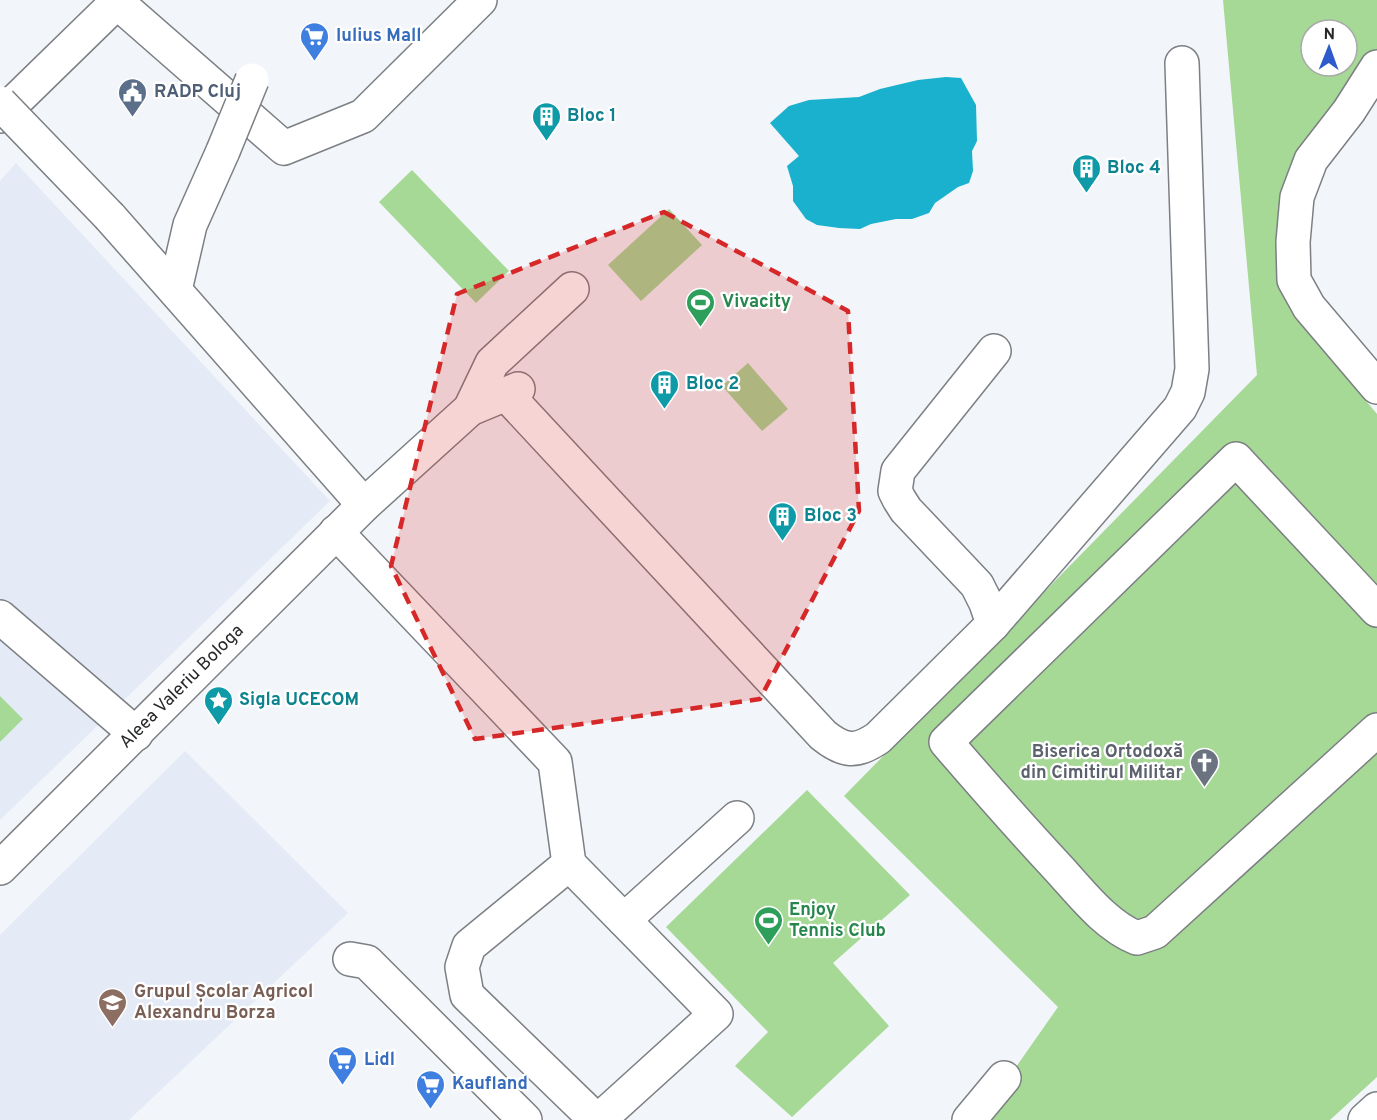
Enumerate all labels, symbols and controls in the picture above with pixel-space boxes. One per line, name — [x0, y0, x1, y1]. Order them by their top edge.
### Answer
north arrow — [1299, 18, 1359, 78]
supermarket icon: Iulius Mall — [299, 20, 331, 62]
place label: Iulius Mall — [336, 25, 421, 48]
text: N — [1323, 25, 1335, 45]
public building icon: RADP Cluj — [117, 76, 149, 118]
place label: RADP Cluj — [154, 81, 241, 104]
building icon: Bloc 1 — [530, 100, 562, 142]
place label: Bloc 1 — [567, 105, 616, 128]
building icon: Bloc 4 — [1070, 152, 1102, 194]
place label: Bloc 4 — [1107, 157, 1161, 180]
sports icon: Vivacity — [685, 286, 717, 328]
place label: Vivacity — [722, 291, 791, 314]
building icon: Bloc 2 — [649, 368, 681, 410]
place label: Bloc 2 — [686, 373, 739, 396]
building icon: Bloc 3 — [767, 500, 799, 542]
place label: Bloc 3 — [804, 505, 857, 528]
street label: Aleea Valeriu Bologa — [115, 620, 249, 754]
place icon: Sigla UCECOM — [202, 684, 234, 726]
place label: Sigla UCECOM — [239, 689, 359, 712]
place label: Biserica Ortodoxă din Cimitirul Militar — [1021, 741, 1183, 785]
church icon: Biserica Ortodoxă din Cimitirul Militar — [1188, 746, 1220, 788]
place label: Enjoy Tennis Club — [789, 899, 886, 943]
sports icon: Enjoy Tennis Club — [752, 904, 784, 946]
place label: Grupul Școlar Agricol Alexandru Borza — [134, 981, 313, 1025]
school or university icon: Grupul Școlar Agricol Alexandru Borza — [97, 986, 129, 1028]
supermarket icon: Lidl — [327, 1044, 359, 1086]
place label: Lidl — [364, 1049, 395, 1072]
supermarket icon: Kaufland — [415, 1068, 447, 1110]
place label: Kaufland — [452, 1073, 528, 1096]

